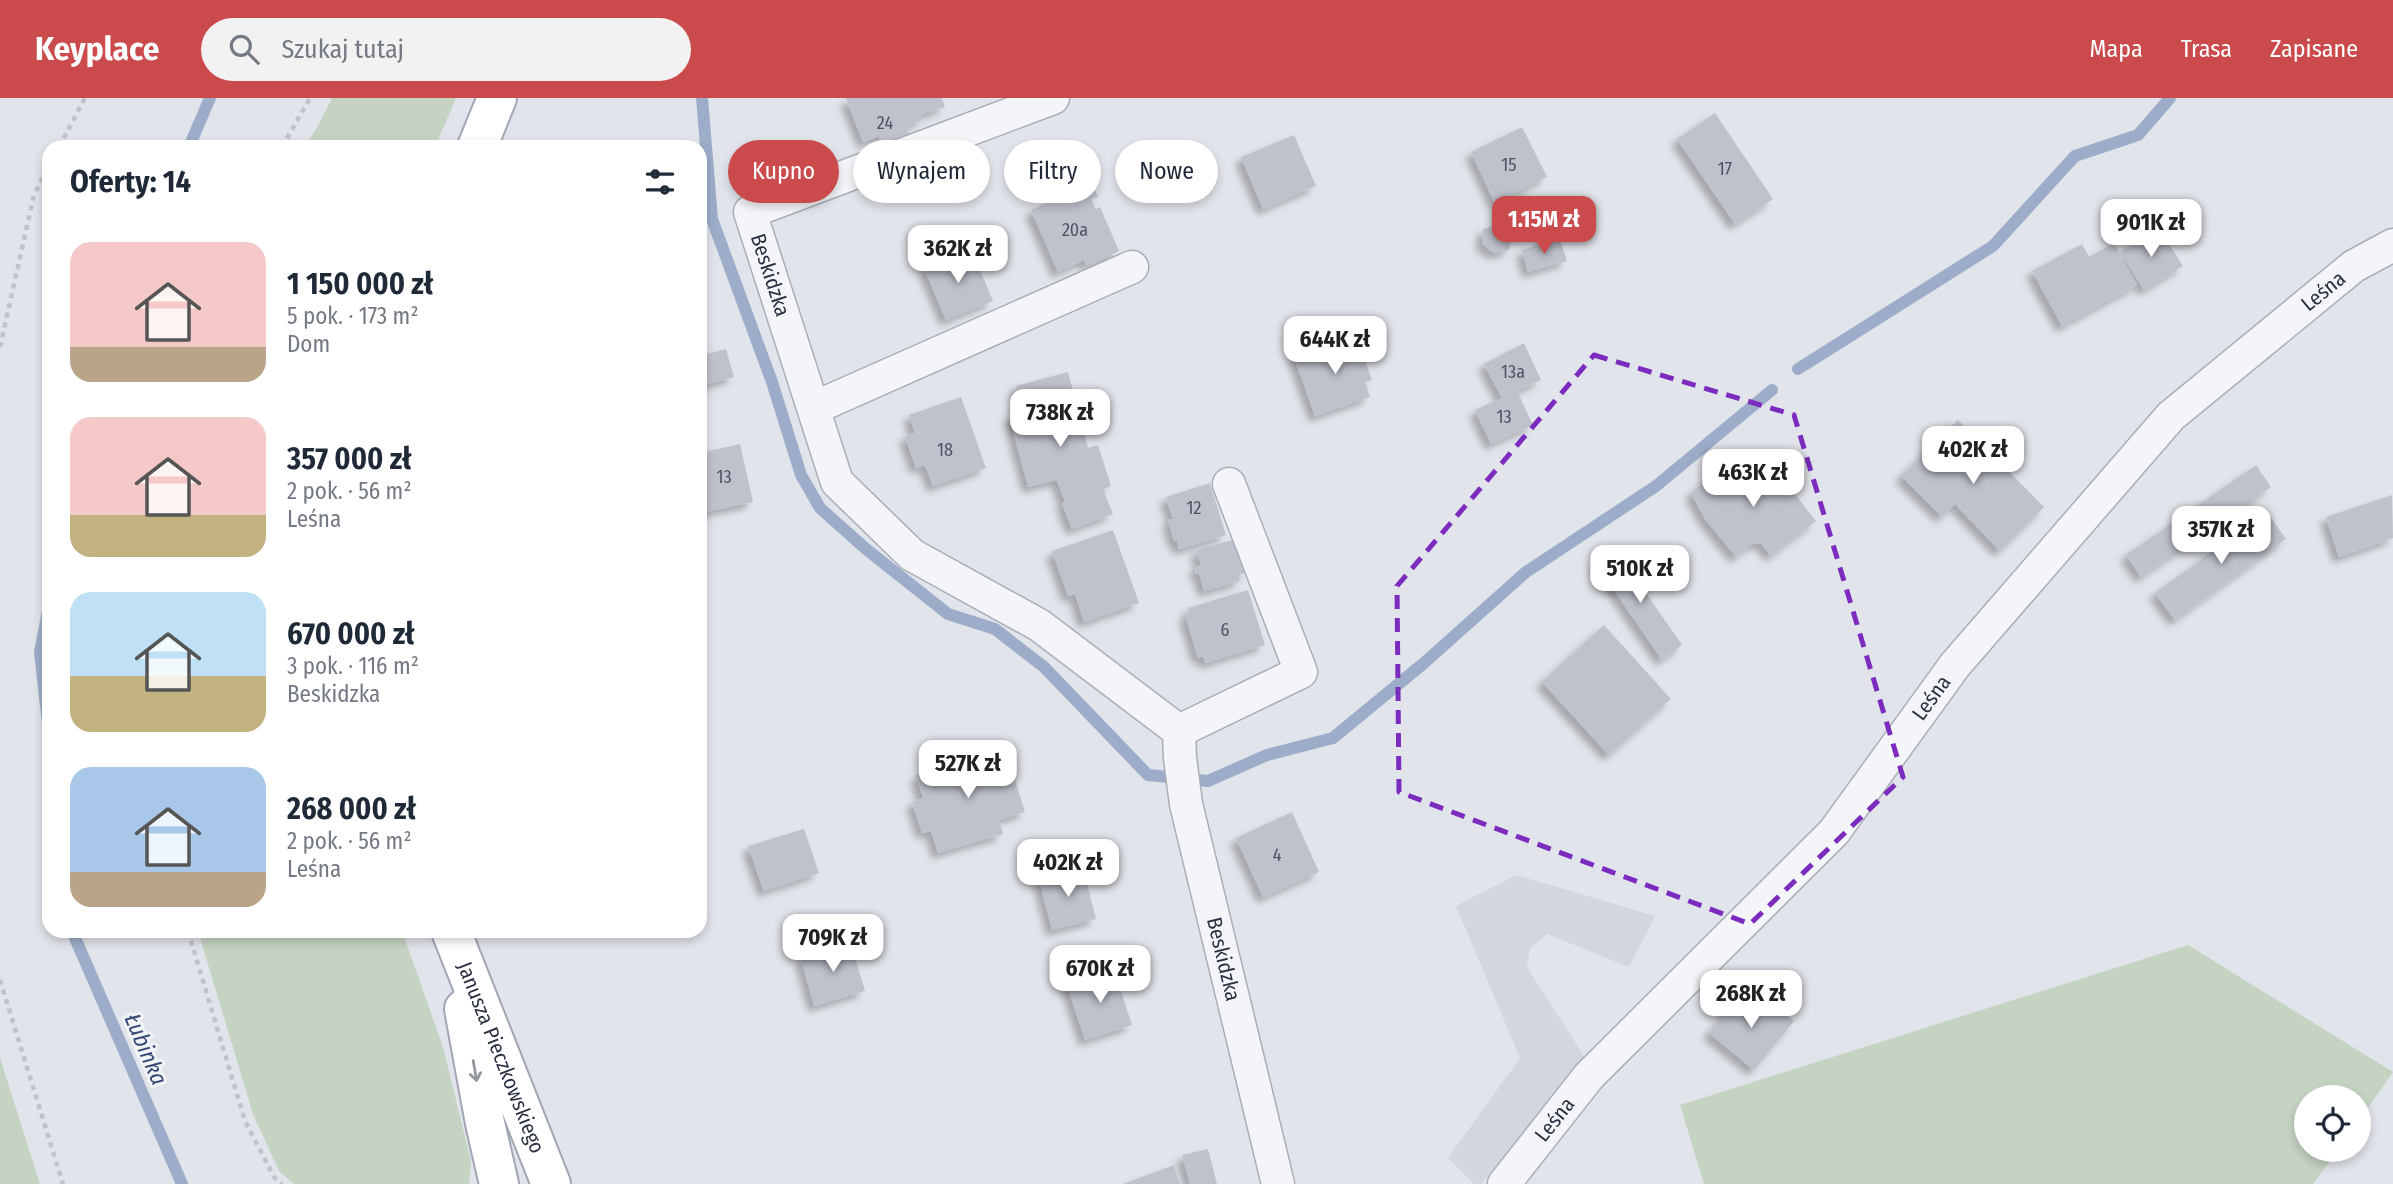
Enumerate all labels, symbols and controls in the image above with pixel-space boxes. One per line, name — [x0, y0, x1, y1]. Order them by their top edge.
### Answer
search box — [201, 18, 691, 81]
text: Keyplace — [35, 29, 159, 69]
icon: search — [225, 30, 263, 68]
text: Szukaj tutaj — [281, 34, 404, 65]
text: Mapa — [2090, 35, 2143, 63]
text: Trasa — [2181, 35, 2232, 63]
text: Zapisane — [2270, 35, 2358, 63]
house number: 24 — [877, 112, 893, 134]
chip: Kupno — [728, 140, 839, 203]
chip: Wynajem — [853, 140, 990, 203]
chip: Filtry — [1004, 140, 1101, 203]
chip: Nowe — [1115, 140, 1218, 203]
house number: 15 — [1501, 154, 1517, 176]
house number: 17 — [1718, 158, 1732, 180]
icon: filters — [641, 163, 679, 201]
text: Oferty: 14 — [70, 164, 191, 200]
pin: 1.15M zł — [1472, 197, 1616, 256]
pin: 901K zł — [2086, 200, 2216, 259]
text: 1.15M zł — [1508, 205, 1580, 233]
text: 901K zł — [2117, 208, 2185, 236]
house number: 20a — [1062, 219, 1088, 241]
pin: 362K zł — [893, 226, 1023, 285]
street label: Beskidzka — [745, 230, 796, 320]
text: 362K zł — [924, 234, 992, 262]
street label: Leśna — [2296, 265, 2351, 317]
text: 1 150 000 zł — [287, 266, 433, 302]
icon: home — [126, 270, 210, 354]
text: 5 pok. · 173 m² — [287, 302, 418, 330]
pin: 644K zł — [1270, 316, 1400, 376]
text: 644K zł — [1300, 325, 1370, 353]
text: Dom — [287, 330, 330, 358]
house number: 13a — [1501, 361, 1525, 383]
pin: 738K zł — [995, 390, 1125, 449]
text: 738K zł — [1026, 398, 1094, 426]
house number: 13 — [1496, 406, 1512, 428]
pin: 402K zł — [1908, 426, 2038, 486]
text: 402K zł — [1938, 435, 2008, 463]
house number: 18 — [937, 439, 953, 461]
text: 357 000 zł — [287, 441, 412, 477]
icon: home — [126, 445, 210, 529]
pin: 463K zł — [1688, 450, 1818, 509]
text: 463K zł — [1718, 458, 1788, 486]
house number: 13 — [716, 466, 732, 488]
text: 2 pok. · 56 m² — [287, 477, 412, 505]
house number: 12 — [1187, 497, 1202, 519]
text: Leśna — [287, 505, 341, 533]
pin: 357K zł — [2156, 506, 2286, 566]
text: 357K zł — [2188, 515, 2254, 543]
pin: 510K zł — [1575, 546, 1705, 605]
text: 510K zł — [1606, 554, 1674, 582]
text: 670 000 zł — [287, 616, 415, 652]
house number: 6 — [1221, 619, 1230, 641]
icon: home — [126, 620, 210, 704]
text: 3 pok. · 116 m² — [287, 652, 419, 680]
street label: Leśna — [1906, 670, 1956, 725]
text: Beskidzka — [287, 680, 380, 708]
pin: 527K zł — [903, 740, 1033, 800]
text: 527K zł — [935, 749, 1001, 777]
text: 268 000 zł — [287, 791, 416, 827]
icon: home — [126, 795, 210, 879]
text: 2 pok. · 56 m² — [287, 827, 412, 855]
pin: 402K zł — [1003, 840, 1133, 899]
house number: 4 — [1273, 844, 1282, 866]
text: 402K zł — [1033, 848, 1103, 876]
text: Leśna — [287, 855, 341, 883]
pin: 709K zł — [768, 914, 898, 974]
street label: Beskidzka — [1201, 915, 1246, 1004]
text: 709K zł — [799, 923, 867, 951]
pin: 670K zł — [1035, 946, 1165, 1005]
text: 670K zł — [1066, 954, 1134, 982]
street label: Janusza Pieczkowskiego — [451, 958, 551, 1157]
pin: 268K zł — [1686, 970, 1816, 1030]
text: 268K zł — [1716, 979, 1786, 1007]
water label: Łubinka — [118, 1009, 174, 1089]
one-way arrow — [469, 1059, 483, 1081]
map controls — [2294, 1085, 2371, 1162]
button: locate — [2294, 1085, 2371, 1162]
street label: Leśna — [1529, 1092, 1580, 1147]

